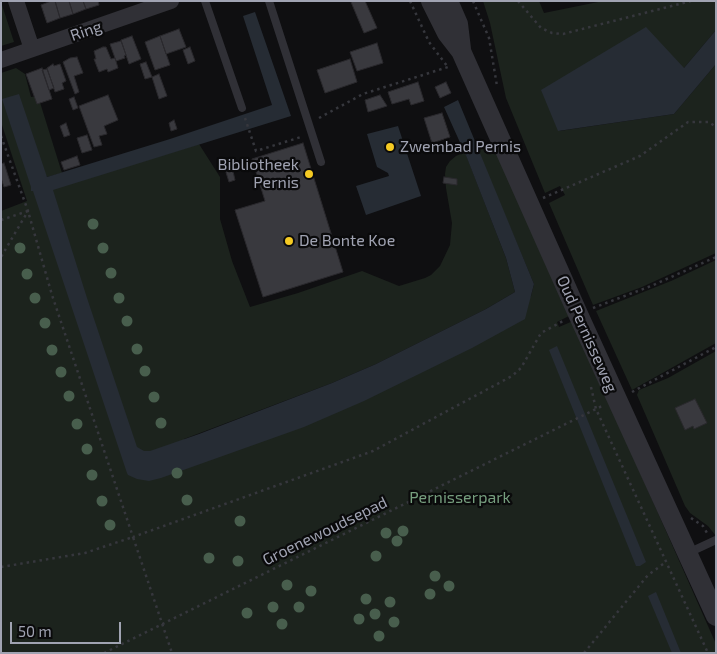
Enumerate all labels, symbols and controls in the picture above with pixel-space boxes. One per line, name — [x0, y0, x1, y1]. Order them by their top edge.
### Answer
street label: Ring — [68, 17, 104, 45]
place label: Zwembad Pernis — [400, 137, 521, 157]
marker: Zwembad Pernis — [384, 141, 396, 153]
place label: Bibliotheek Pernis — [217, 155, 299, 193]
marker: Bibliotheek Pernis — [303, 168, 315, 180]
place label: De Bonte Koe — [299, 231, 395, 251]
marker: De Bonte Koe — [283, 235, 295, 247]
street label: Oud Pernisseweg — [553, 273, 621, 395]
park label: Pernisserpark — [409, 488, 511, 508]
street label: Groenewoudsepad — [260, 492, 390, 570]
scale bar — [12, 612, 124, 644]
text: 50 m — [18, 622, 52, 640]

